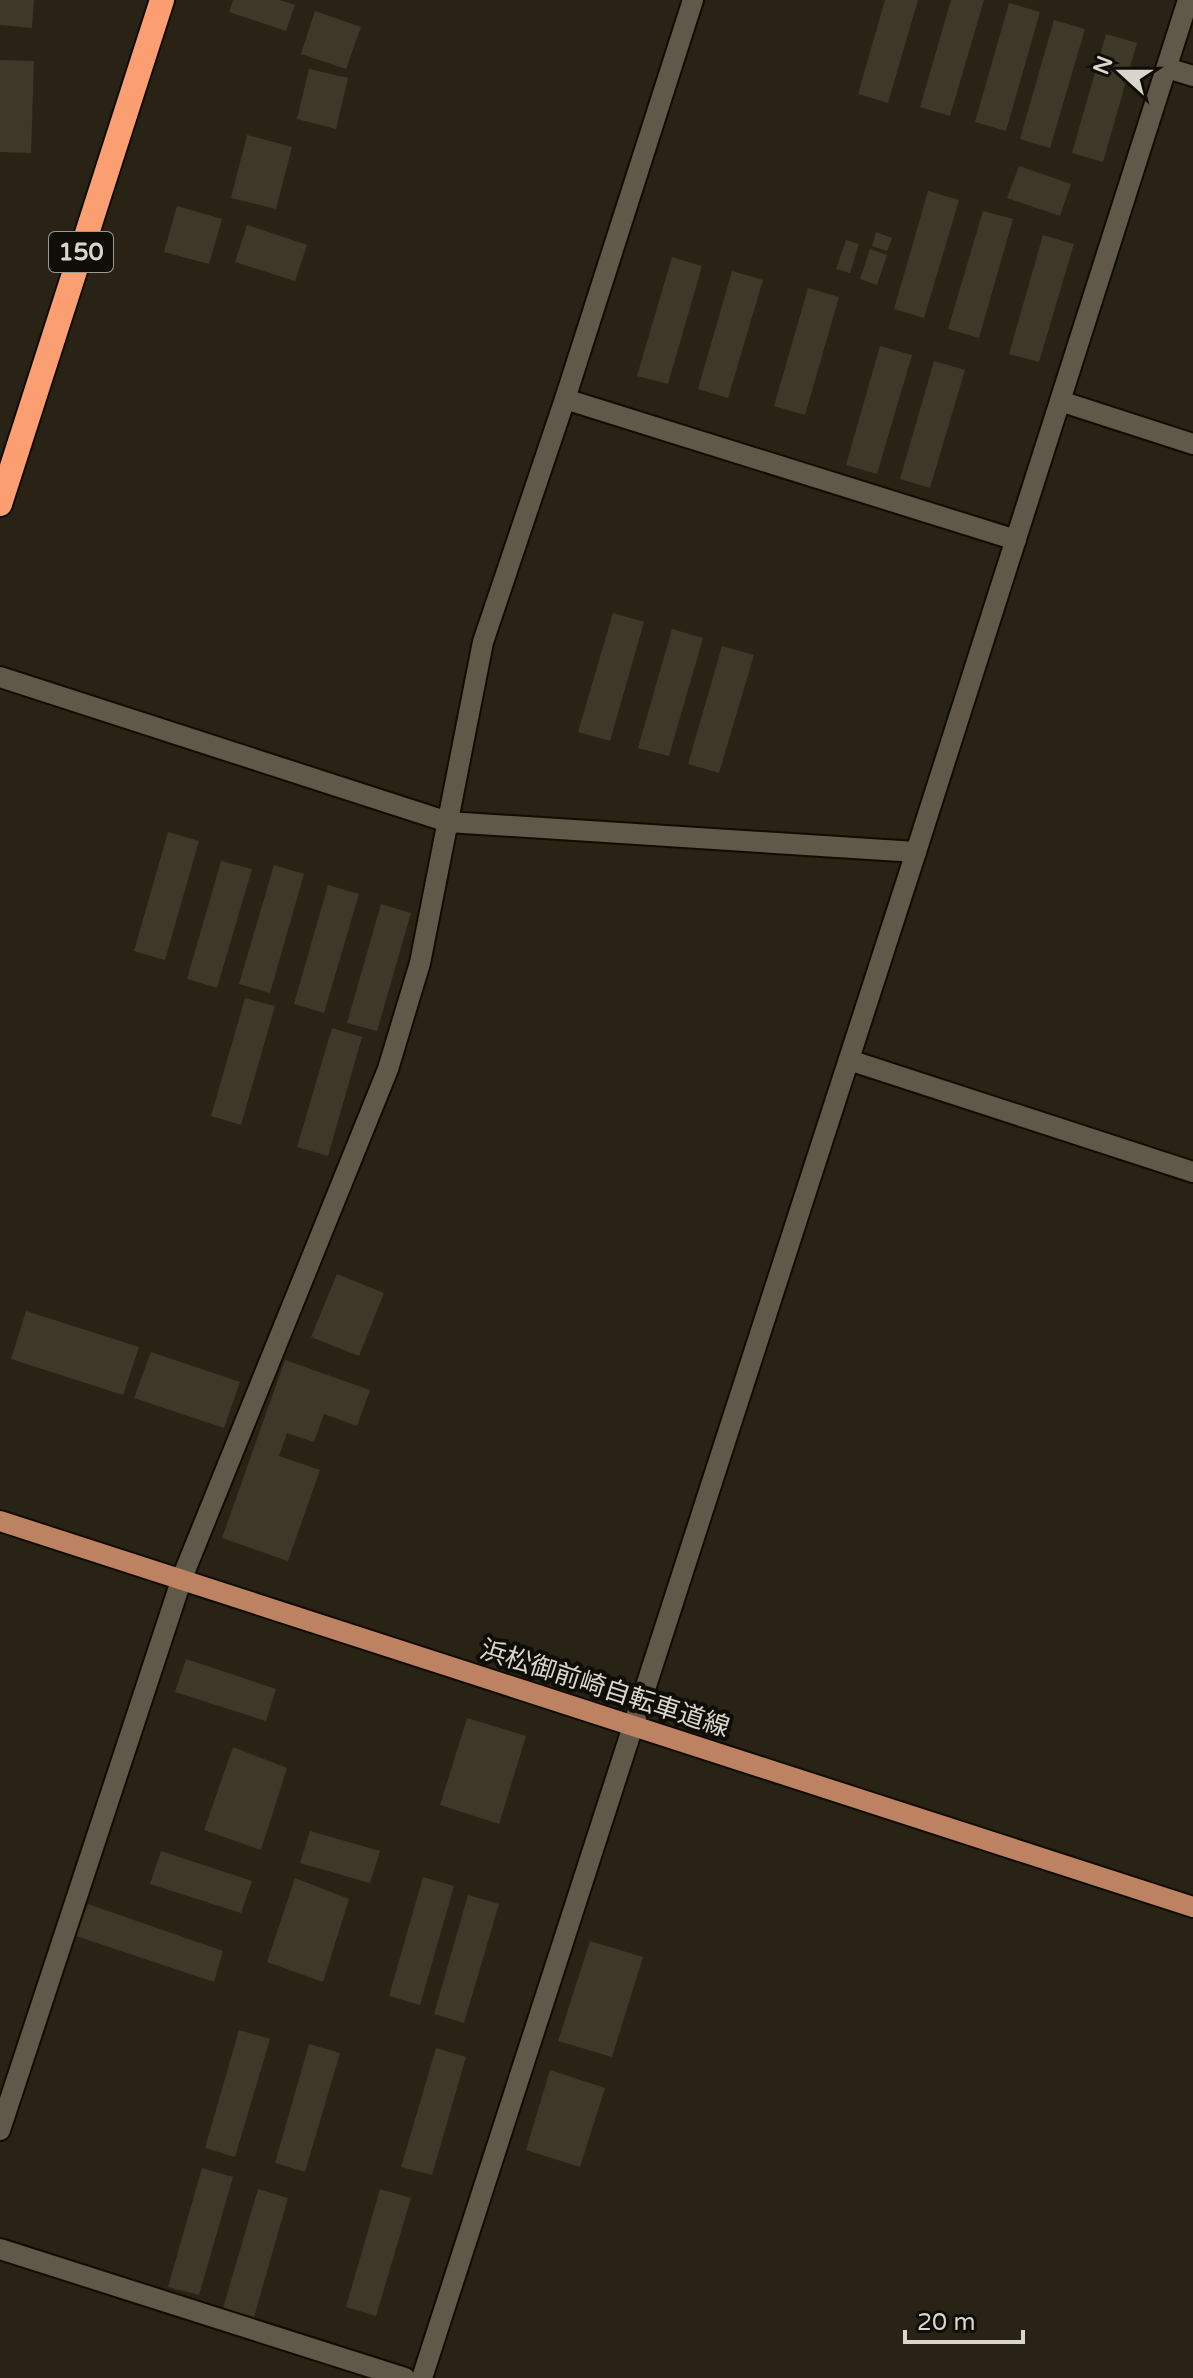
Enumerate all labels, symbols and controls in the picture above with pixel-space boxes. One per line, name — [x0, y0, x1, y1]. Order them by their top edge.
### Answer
north arrow — [1081, 32, 1161, 112]
text: N — [1088, 52, 1119, 78]
road number: 150 — [49, 232, 113, 272]
street label: 浜松御前崎自転車道線 — [476, 1634, 733, 1743]
scale bar — [905, 2294, 1023, 2344]
text: 20 m — [917, 2308, 975, 2337]

